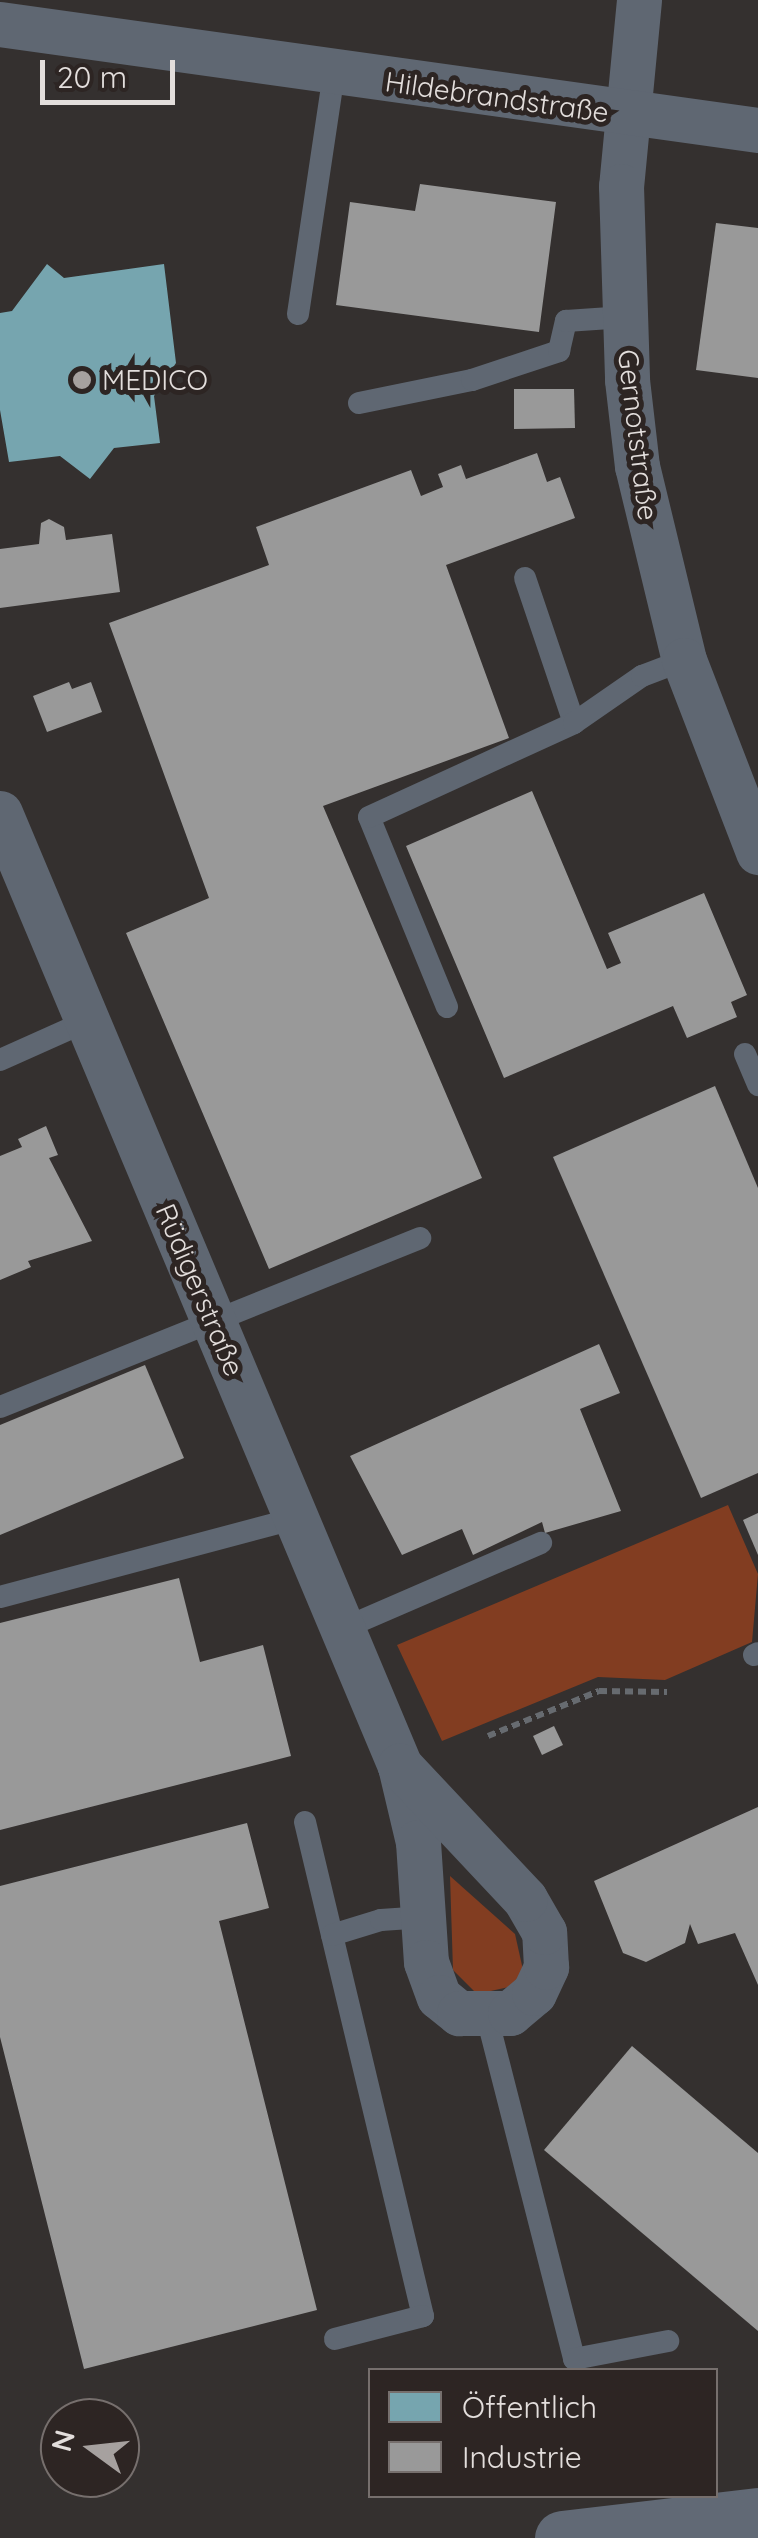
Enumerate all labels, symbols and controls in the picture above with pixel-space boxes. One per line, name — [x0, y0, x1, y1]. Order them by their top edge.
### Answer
scale bar — [45, 40, 180, 102]
text: 20 m — [57, 58, 127, 96]
street label: Hildebrandstraße — [383, 65, 611, 129]
street label: Gernotstraße — [611, 348, 665, 522]
place label: MEDICO — [102, 363, 208, 397]
marker: MEDICO — [71, 369, 93, 391]
street label: Rüdigerstraße — [149, 1199, 251, 1381]
legend — [368, 2368, 718, 2498]
text: Öffentlich — [462, 2388, 597, 2426]
north arrow — [40, 2398, 140, 2498]
text: N — [43, 2426, 82, 2455]
text: Industrie — [462, 2438, 582, 2476]

